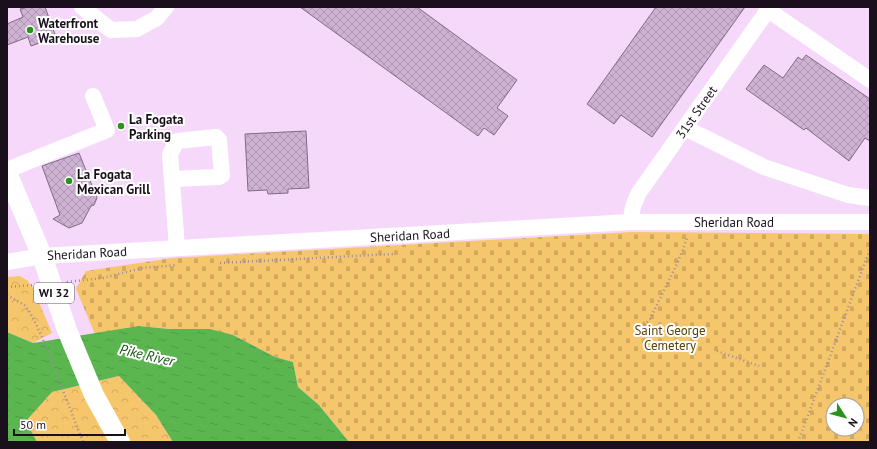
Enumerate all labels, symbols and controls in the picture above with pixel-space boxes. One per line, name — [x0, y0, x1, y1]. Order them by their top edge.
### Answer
place label: Waterfront Warehouse — [38, 15, 100, 47]
marker: Waterfront Warehouse — [25, 25, 35, 35]
street label: 31st Street — [672, 82, 721, 142]
place label: La Fogata Parking — [129, 111, 183, 143]
marker: La Fogata Parking — [116, 121, 126, 131]
place label: La Fogata Mexican Grill — [77, 166, 150, 198]
marker: La Fogata Mexican Grill — [64, 176, 74, 186]
street label: Sheridan Road — [694, 214, 774, 231]
street label: Sheridan Road — [370, 225, 450, 246]
street label: Sheridan Road — [47, 243, 127, 264]
road number: WI 32 — [34, 283, 74, 303]
park label: Saint George Cemetery — [634, 322, 706, 354]
water label: Pike River — [118, 340, 178, 370]
north arrow — [825, 397, 865, 437]
scale bar — [14, 411, 125, 437]
text: N — [845, 416, 861, 430]
text: 50 m — [20, 417, 46, 432]

